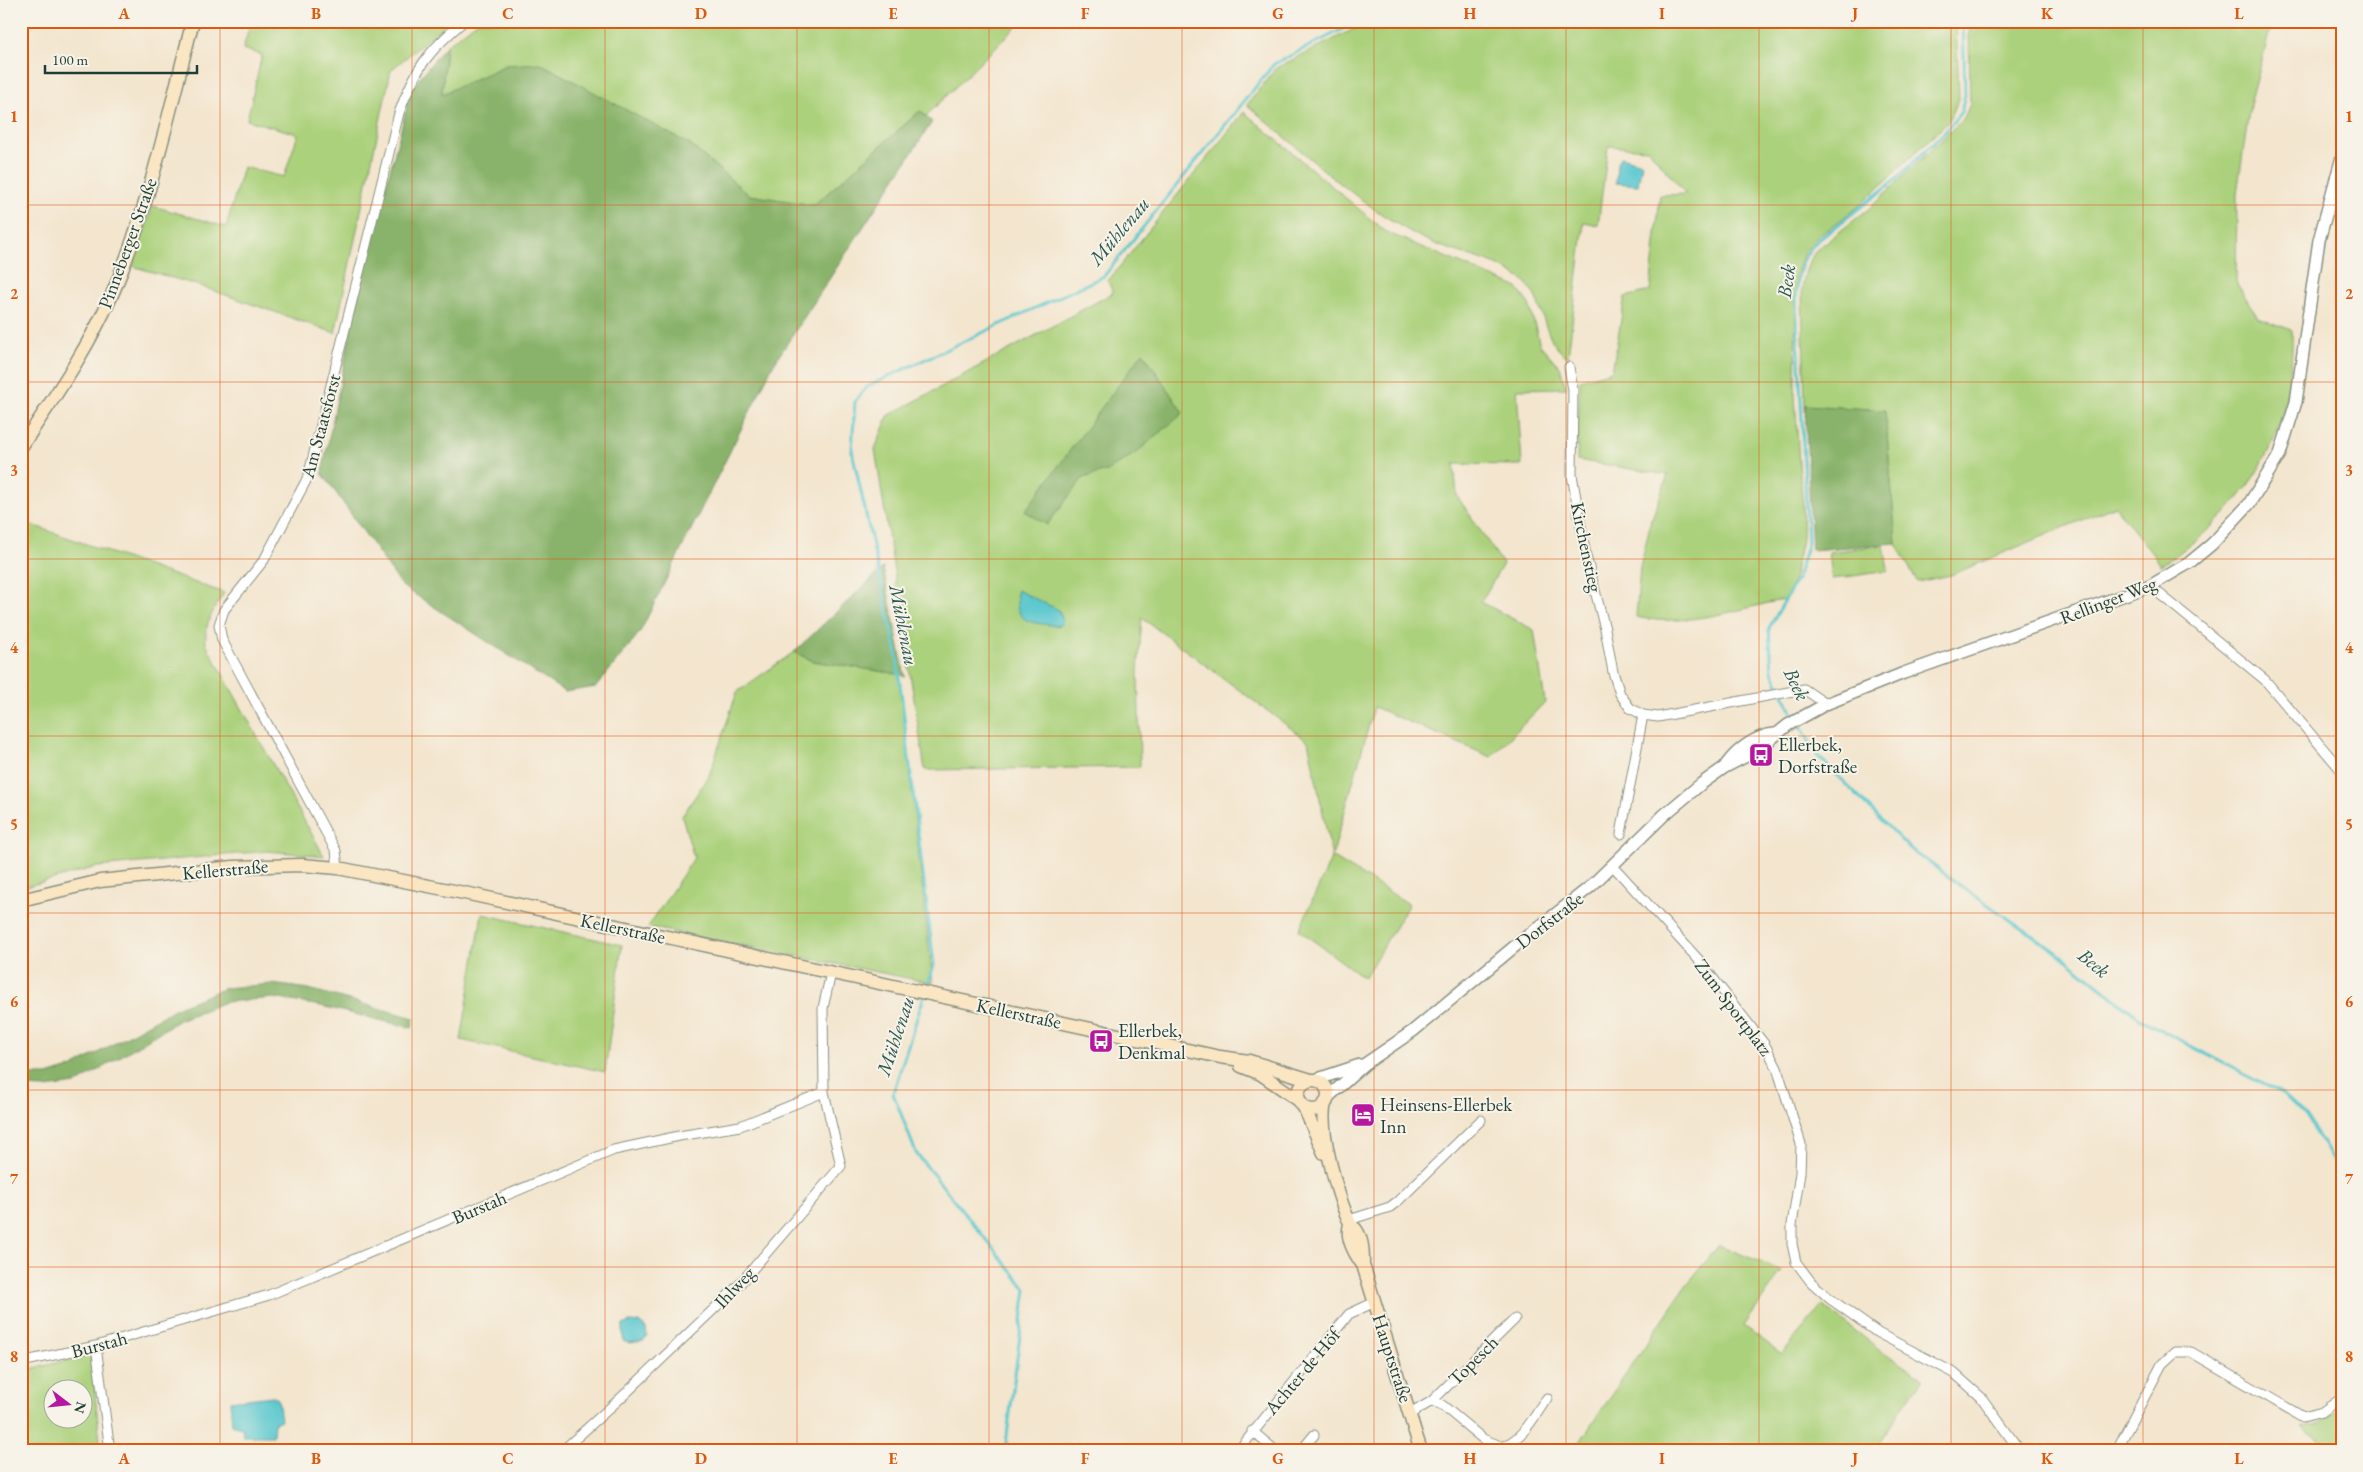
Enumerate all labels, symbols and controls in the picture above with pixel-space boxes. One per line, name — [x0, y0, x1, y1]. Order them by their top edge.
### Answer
text: A — [117, 3, 130, 24]
text: B — [311, 3, 321, 24]
text: C — [502, 3, 514, 24]
text: D — [695, 3, 707, 24]
text: E — [888, 3, 898, 24]
text: F — [1081, 3, 1090, 24]
text: G — [1272, 3, 1284, 24]
text: H — [1464, 3, 1477, 24]
text: I — [1659, 3, 1665, 24]
text: J — [1850, 3, 1858, 24]
text: K — [2041, 3, 2054, 24]
text: L — [2234, 3, 2244, 24]
scale bar — [45, 42, 198, 74]
text: 100 m — [52, 50, 89, 69]
text: 1 — [10, 106, 18, 127]
text: 1 — [2345, 106, 2353, 127]
street label: Pinneberger Straße — [92, 174, 163, 312]
water label: Mühlenau — [1082, 191, 1155, 271]
water label: Beek — [1771, 263, 1801, 300]
text: 2 — [10, 283, 19, 304]
text: 2 — [2345, 283, 2354, 304]
street label: Am Staatsforst — [294, 371, 346, 482]
text: 3 — [10, 460, 18, 481]
text: 3 — [2345, 460, 2353, 481]
street label: Kirchenstieg — [1565, 500, 1608, 595]
street label: Rellinger Weg — [2056, 570, 2161, 630]
water label: Mühlenau — [883, 581, 925, 668]
text: 4 — [10, 637, 19, 658]
text: 4 — [2345, 637, 2354, 658]
water label: Beek — [1777, 662, 1816, 705]
place label: Ellerbek, Dorfstraße — [1778, 732, 1857, 779]
bus stop icon: Ellerbek, Dorfstraße — [1748, 742, 1774, 768]
text: 5 — [10, 814, 18, 835]
text: 5 — [2345, 814, 2353, 835]
street label: Kellerstraße — [181, 853, 269, 886]
street label: Dorfstraße — [1510, 886, 1588, 955]
street label: Kellerstraße — [578, 907, 668, 950]
water label: Beek — [2072, 942, 2115, 984]
street label: Zum Sportplatz — [1689, 954, 1779, 1062]
text: 6 — [10, 991, 19, 1012]
text: 6 — [2345, 991, 2354, 1012]
street label: Kellerstraße — [974, 992, 1064, 1035]
water label: Mühlenau — [870, 993, 920, 1080]
place label: Ellerbek, Denkmal — [1118, 1018, 1186, 1065]
bus stop icon: Ellerbek, Denkmal — [1088, 1028, 1114, 1054]
place label: Heinsens-Ellerbek Inn — [1380, 1092, 1513, 1139]
hotel icon: Heinsens-Ellerbek Inn — [1350, 1102, 1376, 1128]
text: 7 — [10, 1168, 19, 1189]
text: 7 — [2345, 1168, 2354, 1189]
street label: Burstah — [448, 1185, 511, 1230]
street label: Ihlweg — [709, 1260, 761, 1314]
street label: Hauptstraße — [1366, 1311, 1419, 1406]
street label: Achter de Höf — [1258, 1321, 1347, 1421]
street label: Burstah — [68, 1325, 130, 1364]
street label: Topesch — [1443, 1330, 1504, 1391]
text: 8 — [10, 1346, 18, 1367]
text: 8 — [2345, 1346, 2353, 1367]
north arrow — [42, 1380, 92, 1430]
text: N — [70, 1400, 91, 1416]
text: A — [117, 1448, 130, 1469]
text: B — [311, 1448, 321, 1469]
text: C — [502, 1448, 514, 1469]
text: D — [695, 1448, 707, 1469]
text: E — [888, 1448, 898, 1469]
text: F — [1081, 1448, 1090, 1469]
text: G — [1272, 1448, 1284, 1469]
text: H — [1464, 1448, 1477, 1469]
text: I — [1659, 1448, 1665, 1469]
text: J — [1850, 1448, 1858, 1469]
text: K — [2041, 1448, 2054, 1469]
text: L — [2234, 1448, 2244, 1469]

